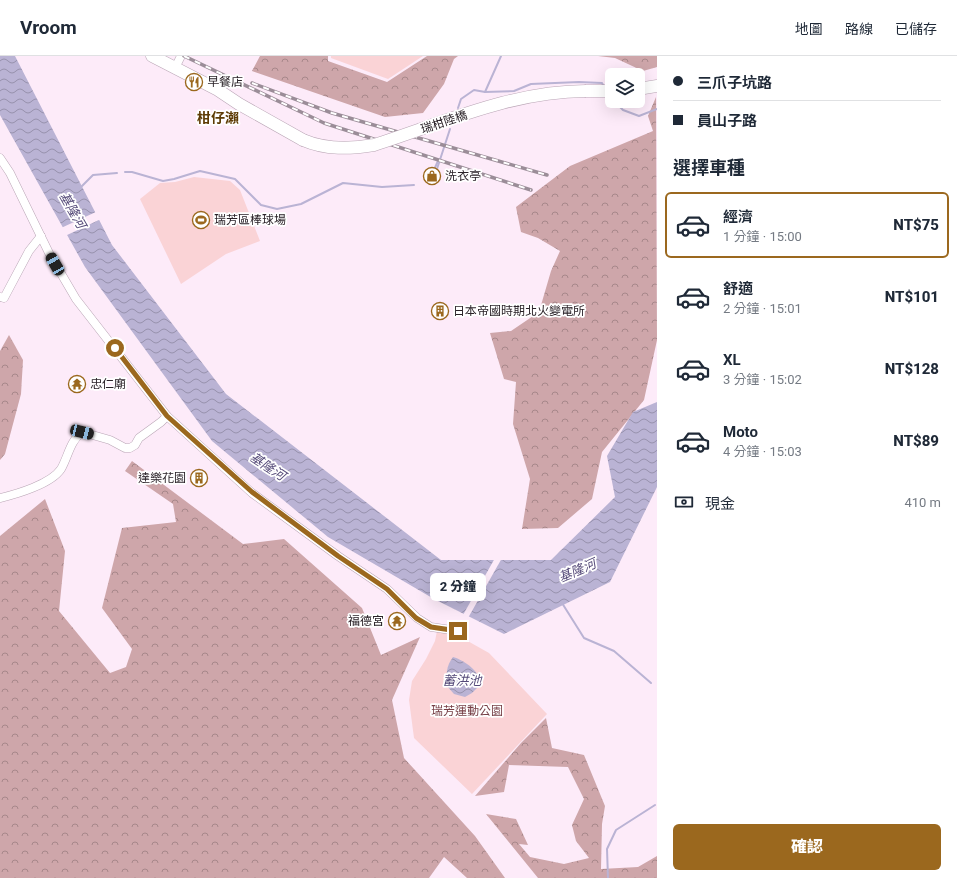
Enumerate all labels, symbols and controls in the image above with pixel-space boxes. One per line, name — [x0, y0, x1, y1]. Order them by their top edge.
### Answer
text: Vroom — [20, 16, 77, 39]
text: 地圖 — [795, 21, 823, 37]
text: 路線 — [845, 21, 873, 37]
text: 已儲存 — [895, 21, 937, 37]
map controls — [605, 68, 645, 108]
button: layers — [605, 68, 645, 108]
restaurant icon: 早餐店 — [184, 72, 204, 92]
text: 三爪子坑路 — [697, 74, 772, 92]
place label: 早餐店 — [207, 75, 243, 89]
street label: 瑞柑陸橋 — [419, 108, 469, 136]
district label: 柑仔瀨 — [197, 110, 239, 126]
text: 員山子路 — [697, 112, 757, 130]
text: 選擇車種 — [673, 157, 745, 178]
shop icon: 洗衣亭 — [422, 166, 442, 186]
place label: 洗衣亭 — [445, 169, 481, 183]
water label: 基隆河 — [56, 190, 90, 233]
icon: car — [675, 207, 711, 243]
text: 經濟 — [723, 208, 753, 226]
sports icon: 瑞芳區棒球場 — [191, 210, 211, 230]
place label: 瑞芳區棒球場 — [214, 213, 286, 227]
text: NT$75 — [893, 216, 939, 234]
text: 1 分鐘 · 15:00 — [723, 229, 802, 244]
car — [44, 251, 66, 277]
icon: car — [675, 279, 711, 315]
text: 舒適 — [723, 280, 753, 298]
text: NT$101 — [885, 288, 939, 306]
building icon: 日本帝國時期北火變電所 — [430, 301, 450, 321]
text: 2 分鐘 · 15:01 — [723, 301, 802, 316]
place label: 日本帝國時期北火變電所 — [453, 304, 585, 318]
route start — [106, 339, 124, 357]
icon: car — [675, 351, 711, 387]
text: XL — [723, 351, 741, 369]
text: NT$128 — [885, 360, 939, 378]
text: 3 分鐘 · 15:02 — [723, 372, 802, 387]
temple icon: 忠仁廟 — [67, 374, 87, 394]
place label: 忠仁廟 — [90, 377, 126, 391]
car — [69, 423, 95, 441]
icon: car — [675, 423, 711, 459]
text: Moto — [723, 423, 758, 441]
text: NT$89 — [893, 432, 939, 450]
text: 4 分鐘 · 15:03 — [723, 444, 802, 459]
water label: 基隆河 — [247, 450, 291, 485]
building icon: 達樂花園 — [189, 468, 209, 488]
place label: 達樂花園 — [138, 471, 186, 485]
icon: cash — [673, 491, 695, 513]
text: 現金 — [705, 495, 735, 513]
text: 410 m — [904, 495, 941, 510]
water label: 基隆河 — [556, 555, 601, 585]
callout: 2 分鐘 — [430, 573, 486, 601]
text: 2 分鐘 — [440, 579, 476, 594]
temple icon: 福德宮 — [387, 611, 407, 631]
place label: 福德宮 — [348, 614, 384, 628]
route end — [449, 622, 467, 640]
water label: 蓄洪池 — [442, 673, 483, 688]
park label: 瑞芳運動公園 — [431, 704, 503, 718]
button: 確認 — [673, 824, 941, 870]

